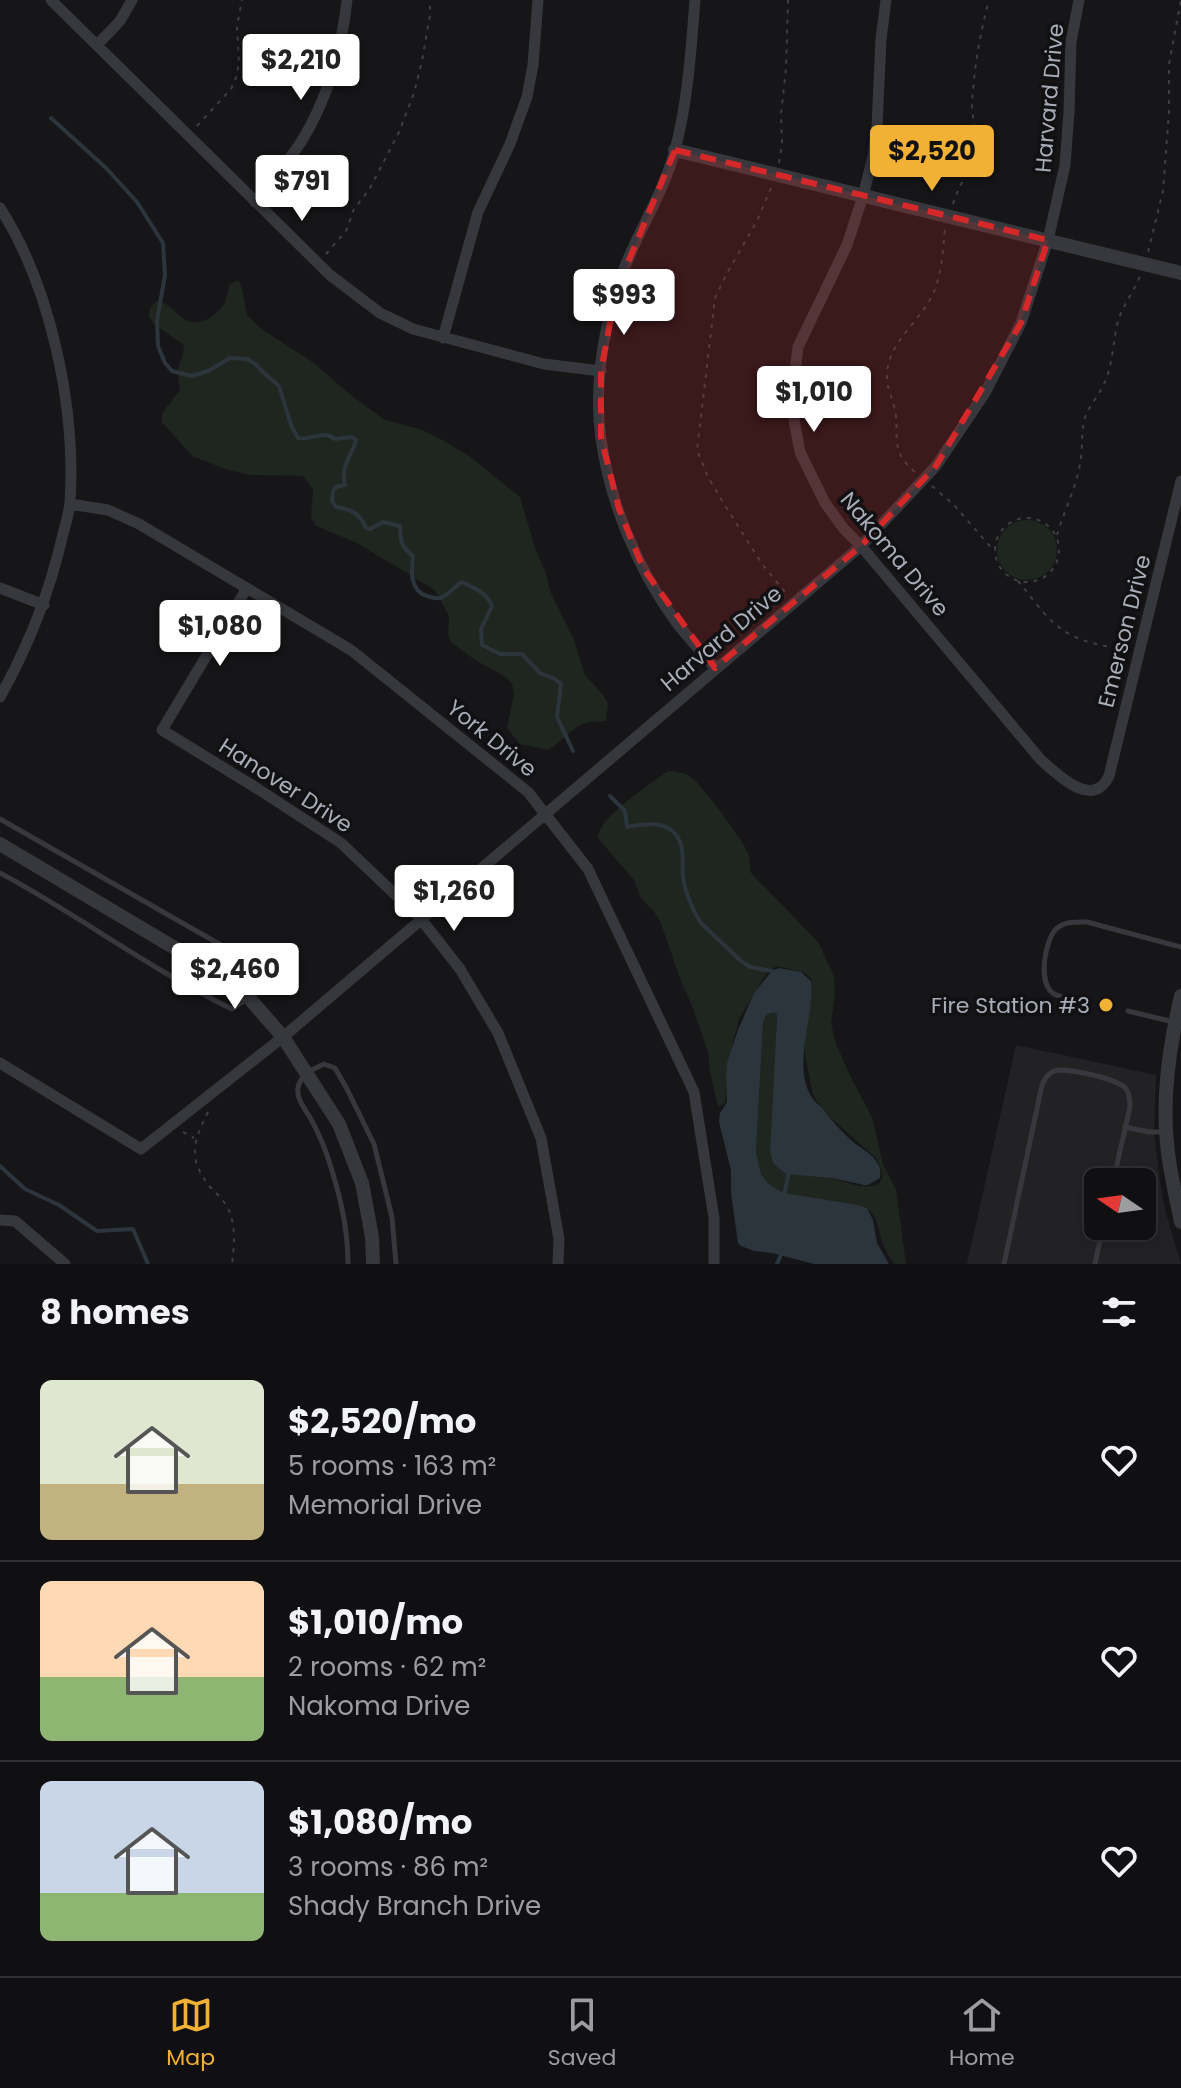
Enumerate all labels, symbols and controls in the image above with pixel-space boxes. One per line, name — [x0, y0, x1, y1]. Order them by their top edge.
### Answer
street label: Harvard Drive — [1028, 22, 1071, 174]
pin: $2,210 — [236, 34, 366, 102]
text: $2,210 — [261, 42, 342, 78]
pin: $2,520 — [867, 125, 997, 193]
text: $2,520 — [888, 133, 976, 169]
pin: $791 — [255, 155, 349, 223]
text: $791 — [274, 163, 330, 199]
pin: $993 — [577, 269, 671, 337]
text: $993 — [592, 277, 656, 313]
pin: $1,010 — [749, 366, 879, 434]
text: $1,010 — [775, 374, 853, 410]
street label: Nakoma Drive — [833, 485, 956, 623]
street label: Emerson Drive — [1091, 551, 1158, 711]
street label: Harvard Drive — [654, 578, 789, 698]
pin: $1,080 — [155, 600, 285, 668]
text: $1,080 — [177, 608, 263, 644]
street label: York Drive — [440, 693, 543, 784]
street label: Hanover Drive — [213, 731, 359, 840]
pin: $1,260 — [389, 865, 519, 933]
text: $1,260 — [413, 873, 495, 909]
pin: $2,460 — [170, 943, 300, 1011]
text: $2,460 — [190, 951, 280, 987]
place label: Fire Station #3 — [931, 990, 1090, 1021]
marker: Fire Station #3 — [1097, 996, 1115, 1014]
north arrow — [1084, 1168, 1156, 1240]
map controls — [1084, 1168, 1156, 1240]
text: 8 homes — [40, 1288, 190, 1336]
icon: filters — [1097, 1290, 1141, 1334]
text: $2,520/mo — [288, 1397, 476, 1445]
icon: home — [104, 1412, 200, 1508]
icon: heart — [1097, 1438, 1141, 1482]
text: 5 rooms · 163 m² — [288, 1448, 496, 1484]
text: Memorial Drive — [288, 1487, 482, 1523]
text: $1,010/mo — [288, 1598, 463, 1646]
icon: home — [104, 1613, 200, 1709]
icon: heart — [1097, 1639, 1141, 1683]
text: 2 rooms · 62 m² — [288, 1649, 486, 1685]
text: Nakoma Drive — [288, 1688, 470, 1724]
text: $1,080/mo — [288, 1798, 472, 1846]
icon: home — [104, 1813, 200, 1909]
icon: heart — [1097, 1839, 1141, 1883]
text: 3 rooms · 86 m² — [288, 1849, 488, 1885]
text: Shady Branch Drive — [288, 1888, 541, 1924]
tab: Map — [166, 1993, 215, 2074]
tab: Saved — [548, 1993, 616, 2074]
tab: Home — [949, 1993, 1015, 2074]

